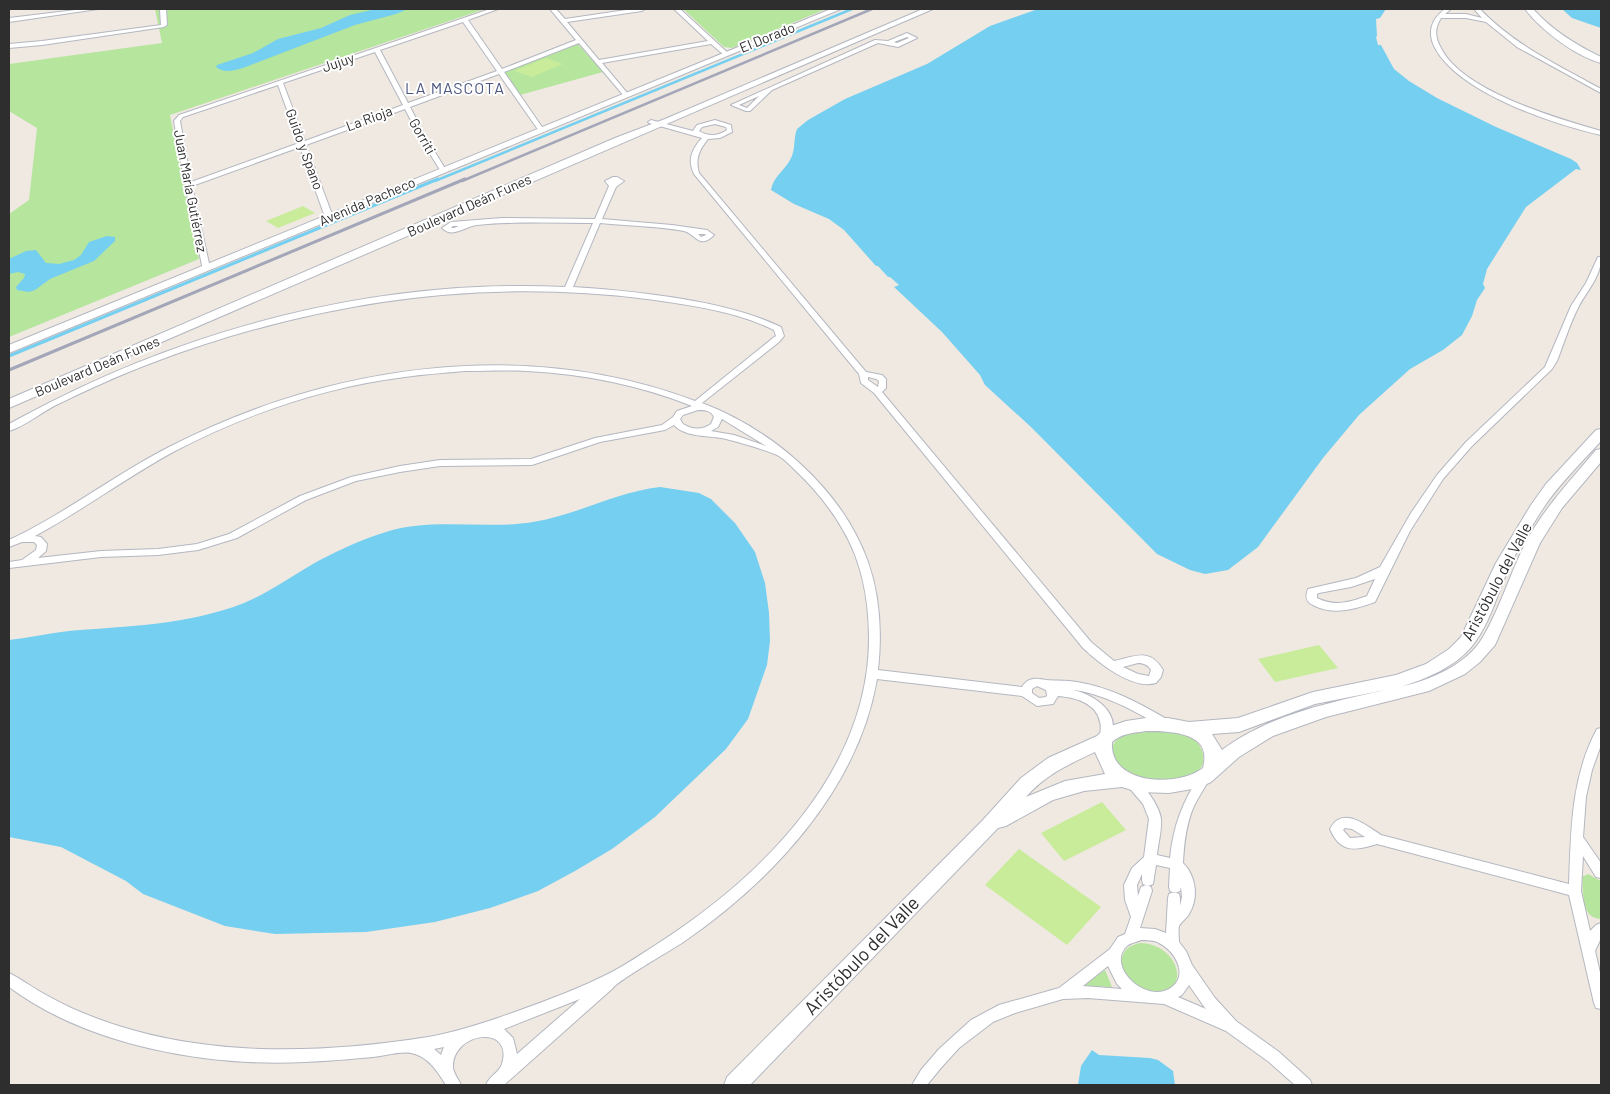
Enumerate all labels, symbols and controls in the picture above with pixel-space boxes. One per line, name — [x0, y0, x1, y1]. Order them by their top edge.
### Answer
street label: El Dorado — [737, 18, 797, 56]
street label: Jujuy — [320, 48, 357, 75]
district label: LA MASCOTA — [405, 78, 505, 97]
street label: La Rioja — [343, 102, 395, 134]
street label: Guido y Spano — [282, 106, 328, 192]
street label: Gorriti — [406, 115, 440, 157]
street label: Juan María Gutiérrez — [171, 128, 211, 254]
street label: Boulevard Deán Funes — [404, 170, 534, 240]
street label: Avenida Pacheco — [316, 173, 418, 229]
street label: Boulevard Deán Funes — [32, 332, 162, 400]
street label: Aristóbulo del Valle — [1457, 519, 1535, 643]
street label: Aristóbulo del Valle — [799, 891, 923, 1019]

